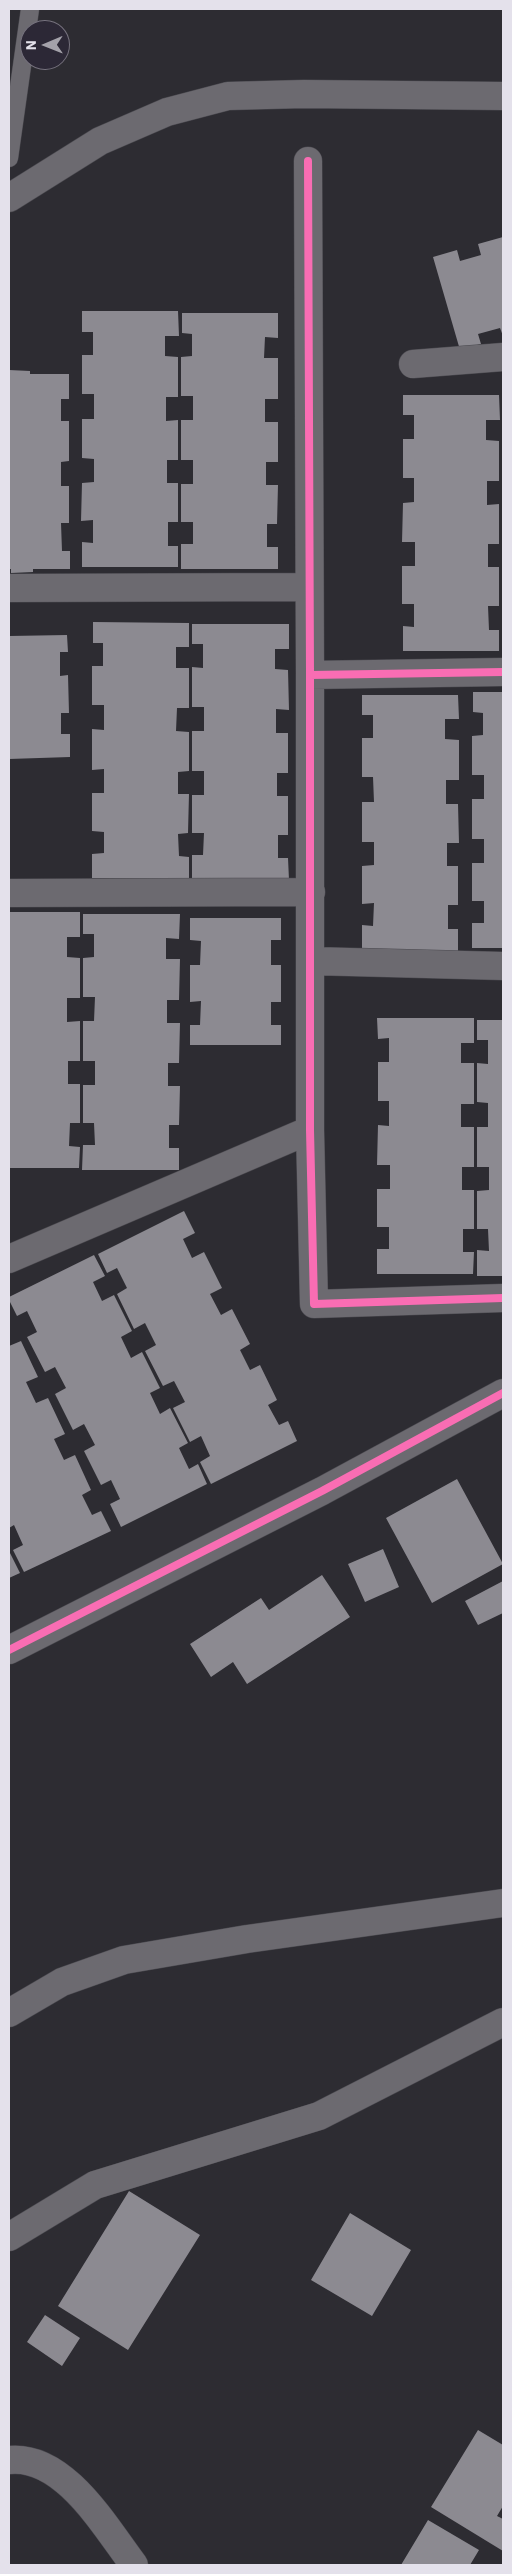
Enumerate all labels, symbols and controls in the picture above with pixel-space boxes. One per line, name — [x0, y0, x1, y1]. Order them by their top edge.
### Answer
north arrow — [20, 20, 70, 70]
text: N — [22, 40, 40, 50]

